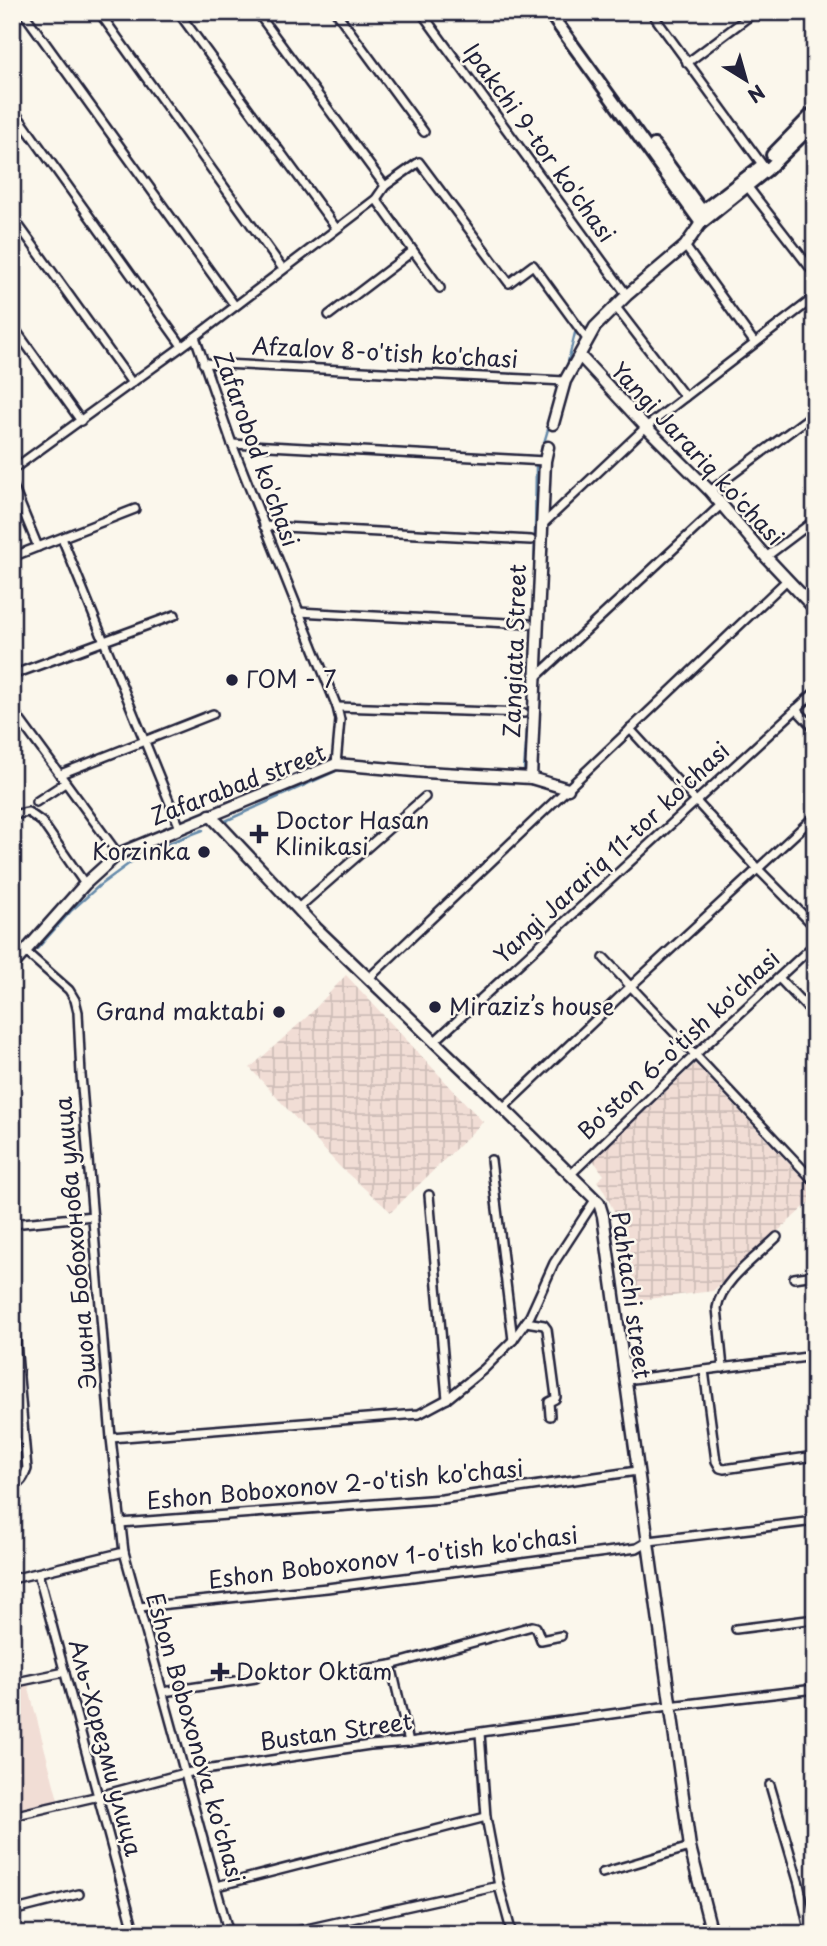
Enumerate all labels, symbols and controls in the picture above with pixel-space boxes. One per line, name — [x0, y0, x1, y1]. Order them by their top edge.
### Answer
street label: Ipakchi 9-tor ko'chasi — [456, 35, 625, 249]
north arrow — [712, 46, 782, 116]
text: N — [742, 79, 771, 110]
street label: Afzalov 8-o'tish ko'chasi — [251, 327, 519, 376]
street label: Zafarobod ko'chasi — [206, 346, 309, 551]
street label: Yangi Jarariq ko'chasi — [603, 353, 793, 553]
street label: Zangiata Street — [493, 563, 534, 739]
place label: ГОМ - 7 — [246, 661, 336, 696]
marker: ГОМ - 7 — [224, 672, 240, 688]
street label: Yangi Jarariq 11-tor ko'chasi — [485, 733, 737, 971]
street label: Zafarabad street — [145, 734, 330, 833]
place label: Doctor Hasan Klinikasi — [275, 802, 429, 863]
marker: Doctor Hasan Klinikasi — [249, 824, 269, 844]
place label: Korzinka — [92, 833, 191, 868]
marker: Korzinka — [196, 844, 212, 860]
street label: Bo'ston 6-o'tish ko'chasi — [569, 941, 787, 1147]
place label: Miraziz’s house — [449, 988, 615, 1023]
place label: Grand maktabi — [95, 993, 265, 1028]
marker: Miraziz’s house — [427, 999, 443, 1015]
marker: Grand maktabi — [271, 1004, 287, 1020]
street label: Эшона Бобохонова улица — [44, 1095, 105, 1391]
street label: Pahtachi street — [603, 1209, 662, 1381]
street label: Eshon Boboxonov 2-o'tish ko'chasi — [145, 1450, 525, 1517]
street label: Eshon Boboxonov 1-o'tish ko'chasi — [206, 1516, 580, 1597]
street label: Eshon Boboxonova ko'chasi — [138, 1588, 255, 1887]
street label: Аль-Хорезми улица — [61, 1635, 152, 1860]
place label: Doktor Oktam — [236, 1653, 392, 1688]
marker: Doktor Oktam — [210, 1662, 230, 1682]
street label: Bustаn Street — [257, 1703, 414, 1759]

